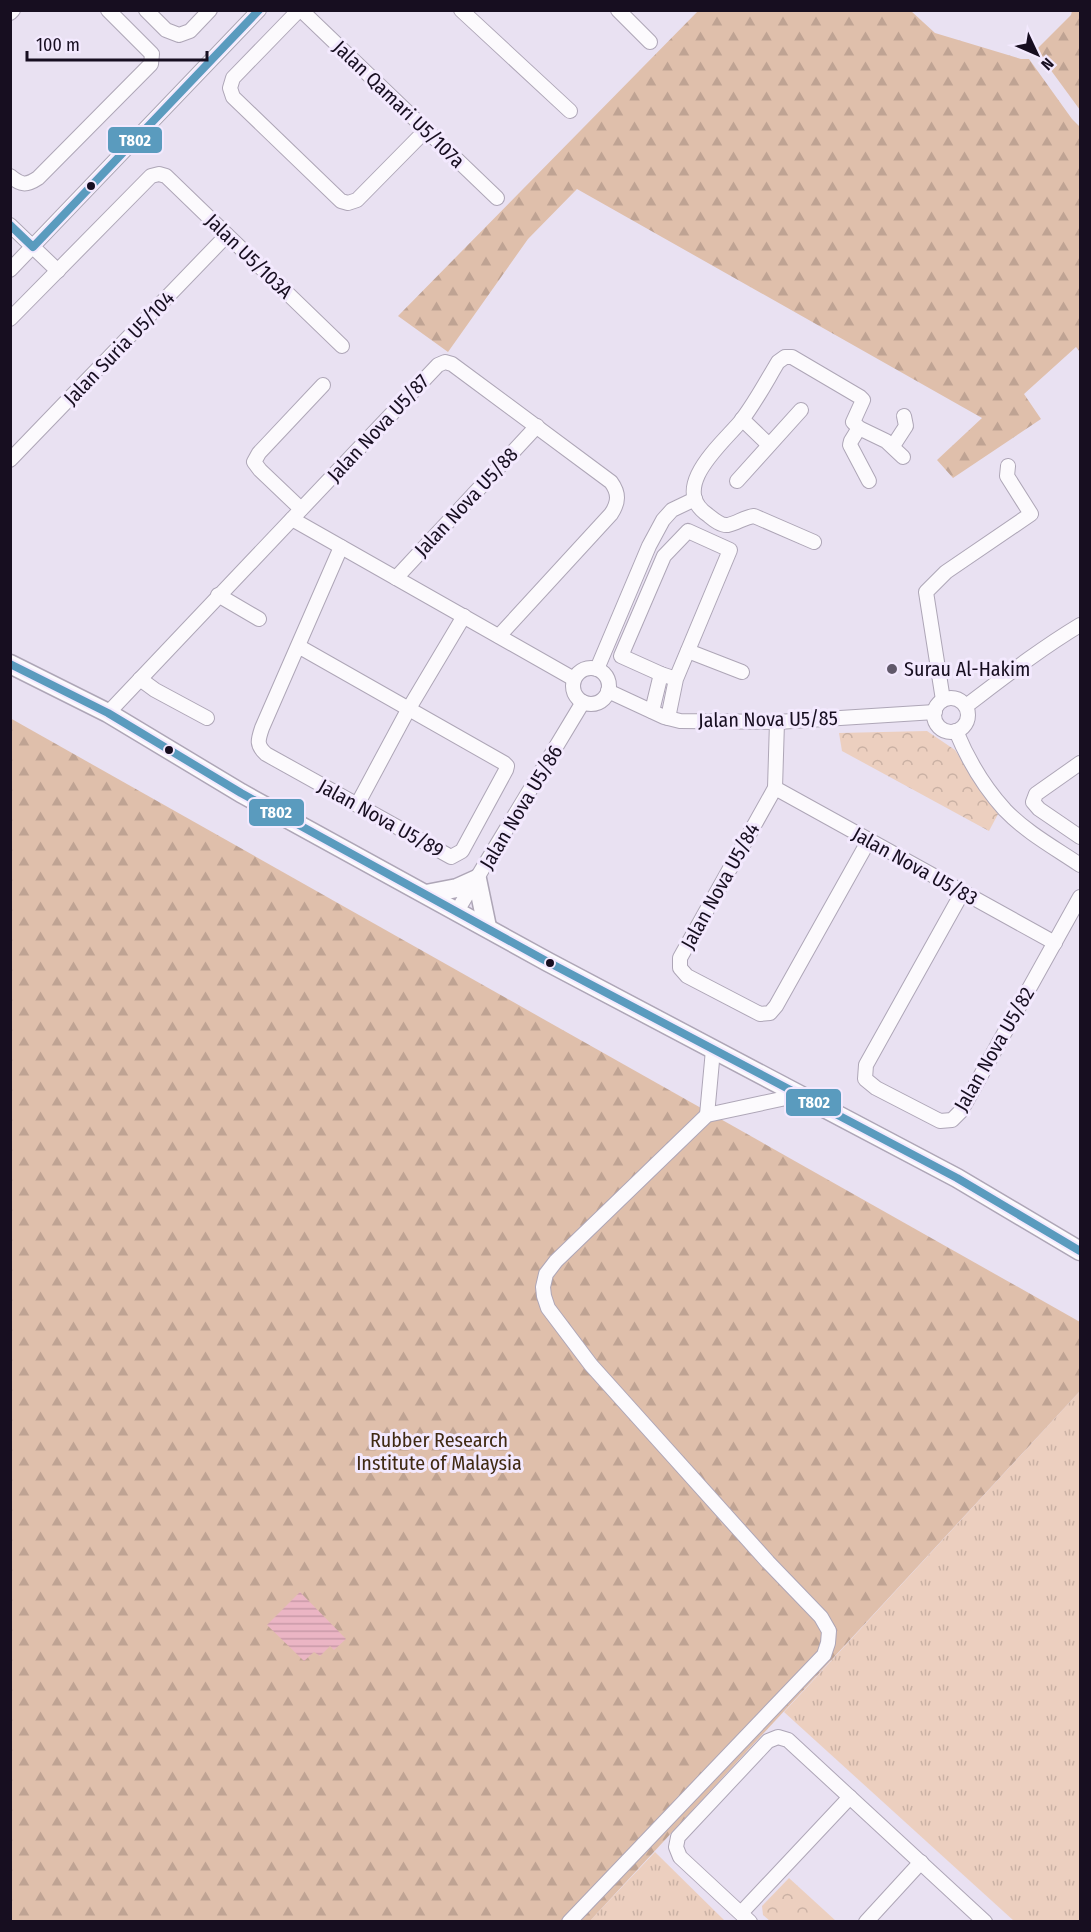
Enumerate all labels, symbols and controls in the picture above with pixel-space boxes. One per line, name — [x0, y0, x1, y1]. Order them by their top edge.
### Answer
scale bar — [27, 24, 207, 62]
north arrow — [1007, 24, 1067, 84]
text: 100 m — [36, 34, 80, 56]
street label: Jalan Qamari U5/107a — [328, 35, 470, 173]
text: N — [1037, 54, 1058, 74]
line badge: T802 — [107, 126, 163, 154]
text: T802 — [119, 131, 152, 150]
unlabelled marker — [85, 180, 97, 192]
street label: Jalan U5/103A — [201, 209, 298, 304]
street label: Jalan Suria U5/104 — [59, 286, 180, 410]
street label: Jalan Nova U5/87 — [322, 369, 434, 487]
street label: Jalan Nova U5/88 — [409, 442, 523, 562]
place label: Surau Al-Hakim — [904, 657, 1030, 681]
marker: Surau Al-Hakim — [885, 662, 899, 676]
street label: Jalan Nova U5/85 — [698, 706, 838, 732]
street label: Jalan Nova U5/86 — [475, 741, 567, 873]
unlabelled marker — [163, 744, 175, 756]
street label: Jalan Nova U5/89 — [314, 774, 448, 862]
line badge: T802 — [248, 798, 305, 827]
text: T802 — [260, 803, 293, 822]
street label: Jalan Nova U5/84 — [676, 819, 765, 953]
street label: Jalan Nova U5/83 — [848, 822, 982, 910]
unlabelled marker — [544, 957, 556, 969]
street label: Jalan Nova U5/82 — [949, 983, 1039, 1115]
line badge: T802 — [785, 1088, 842, 1117]
text: T802 — [798, 1093, 831, 1112]
park label: Rubber Research Institute of Malaysia — [356, 1428, 522, 1475]

